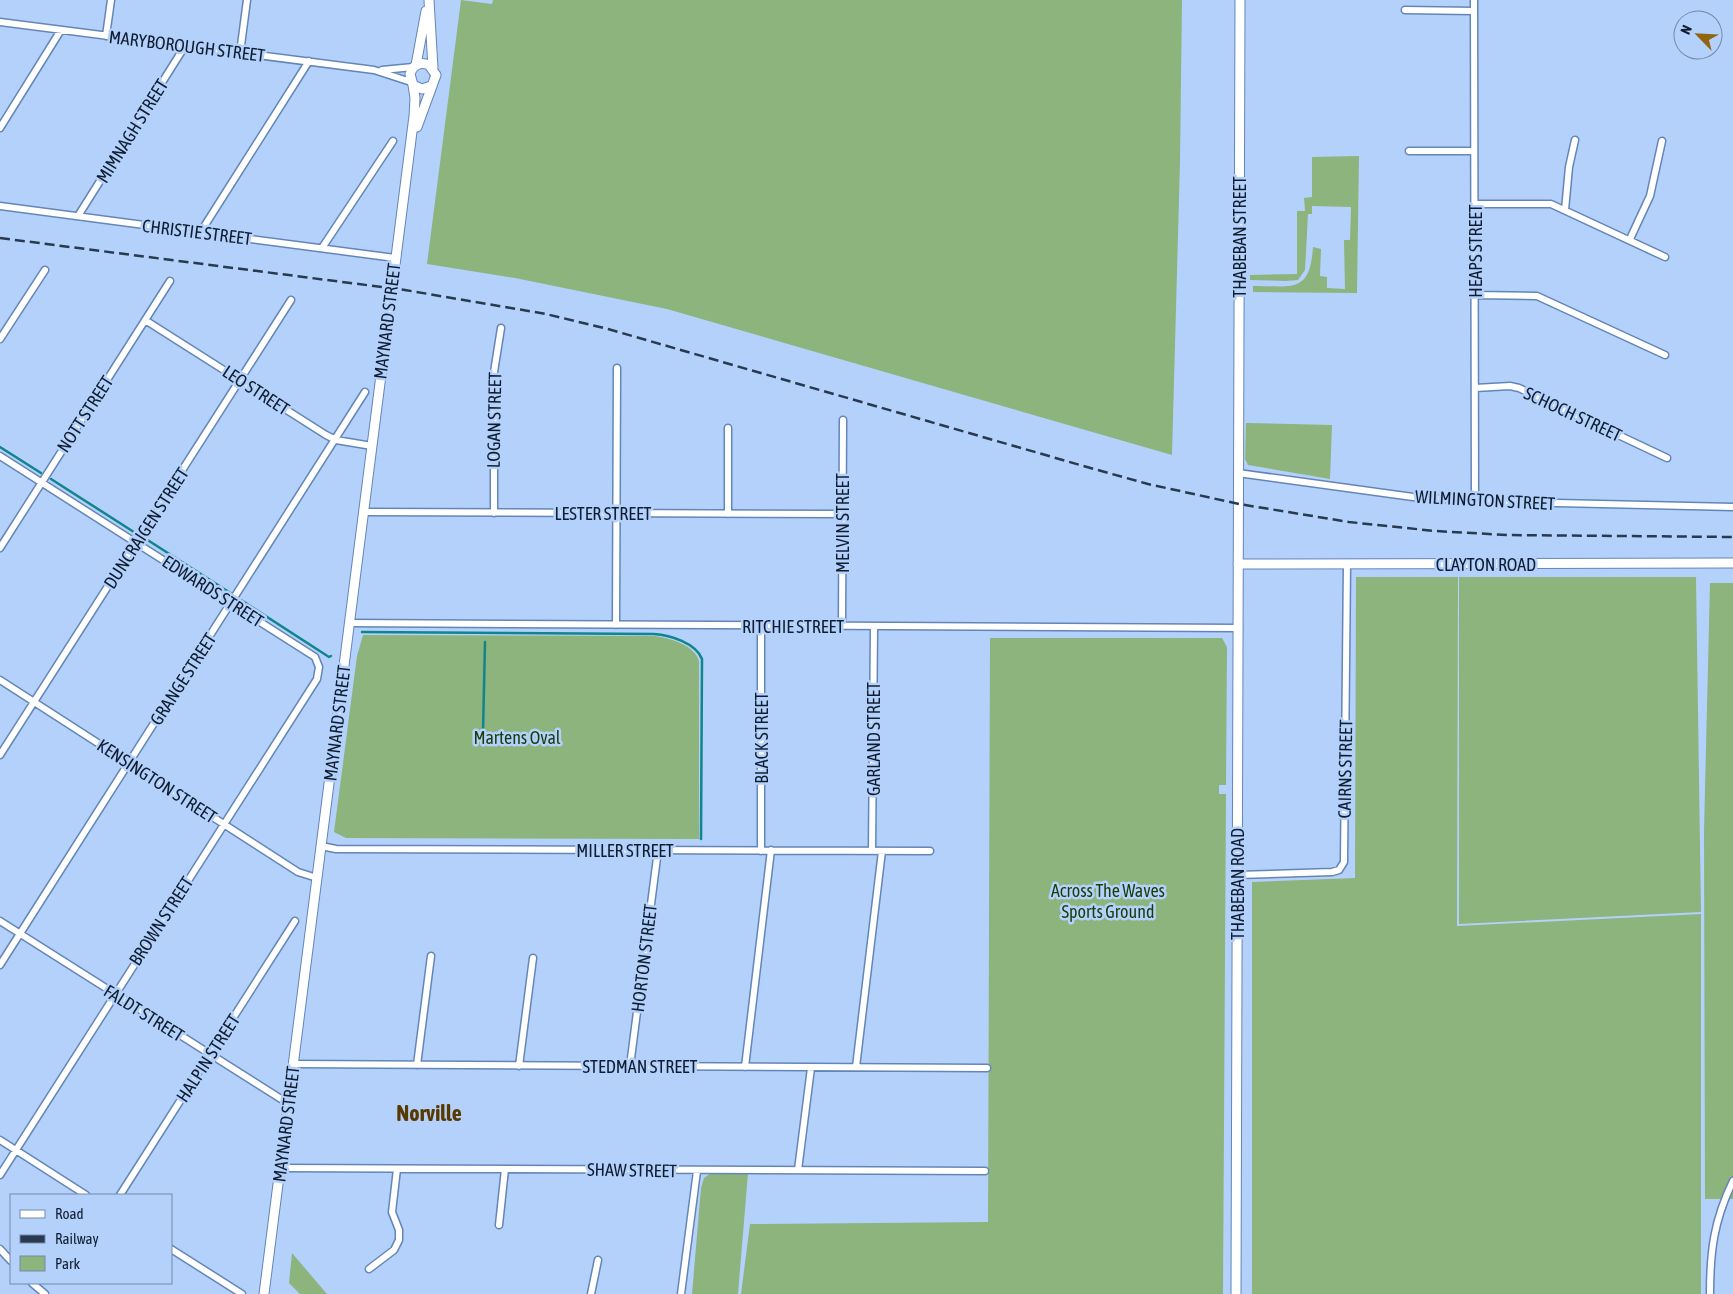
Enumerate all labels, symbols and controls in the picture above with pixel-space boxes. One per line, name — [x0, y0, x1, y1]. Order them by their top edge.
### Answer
north arrow — [1673, 10, 1723, 60]
text: N — [1677, 23, 1695, 37]
street label: MARYBOROUGH STREET — [108, 26, 266, 66]
street label: MIMNAGH STREET — [92, 75, 172, 187]
street label: THABEBAN STREET — [1229, 176, 1250, 298]
street label: HEAPS STREET — [1465, 204, 1486, 298]
street label: CHRISTIE STREET — [141, 215, 253, 249]
street label: MAYNARD STREET — [369, 262, 405, 380]
street label: LEO STREET — [219, 361, 293, 419]
street label: NOTT STREET — [53, 372, 117, 456]
street label: LOGAN STREET — [483, 372, 505, 468]
street label: SCHOCH STREET — [1521, 382, 1625, 446]
street label: DUNCRAIGEN STREET — [99, 464, 193, 592]
street label: MELVIN STREET — [832, 473, 853, 573]
street label: WILMINGTON STREET — [1414, 486, 1556, 514]
street label: LESTER STREET — [555, 503, 652, 524]
street label: EDWARDS STREET — [159, 551, 267, 631]
street label: CLAYTON ROAD — [1436, 554, 1536, 575]
street label: RITCHIE STREET — [742, 616, 844, 637]
street label: GRANGE STREET — [146, 629, 221, 729]
street label: MAYNARD STREET — [319, 664, 355, 782]
street label: GARLAND STREET — [863, 682, 884, 796]
street label: BLACK STREET — [751, 692, 772, 784]
street label: CAIRNS STREET — [1334, 719, 1356, 819]
park label: Martens Oval — [473, 727, 561, 748]
street label: KENSINGTON STREET — [93, 735, 221, 828]
street label: THABEBAN ROAD — [1227, 828, 1248, 940]
street label: MILLER STREET — [576, 840, 674, 861]
street label: BROWN STREET — [125, 873, 198, 969]
park label: Across The Waves Sports Ground — [1051, 880, 1165, 922]
street label: HORTON STREET — [627, 903, 661, 1013]
street label: FALDT STREET — [100, 980, 188, 1046]
street label: HALPIN STREET — [172, 1010, 244, 1106]
street label: STEDMAN STREET — [583, 1056, 698, 1077]
street label: MAYNARD STREET — [268, 1065, 304, 1183]
district label: Norville — [396, 1100, 462, 1126]
street label: SHAW STREET — [587, 1159, 677, 1181]
legend — [10, 1194, 172, 1284]
text: Road — [55, 1205, 84, 1222]
text: Railway — [55, 1230, 99, 1247]
text: Park — [55, 1255, 80, 1272]

